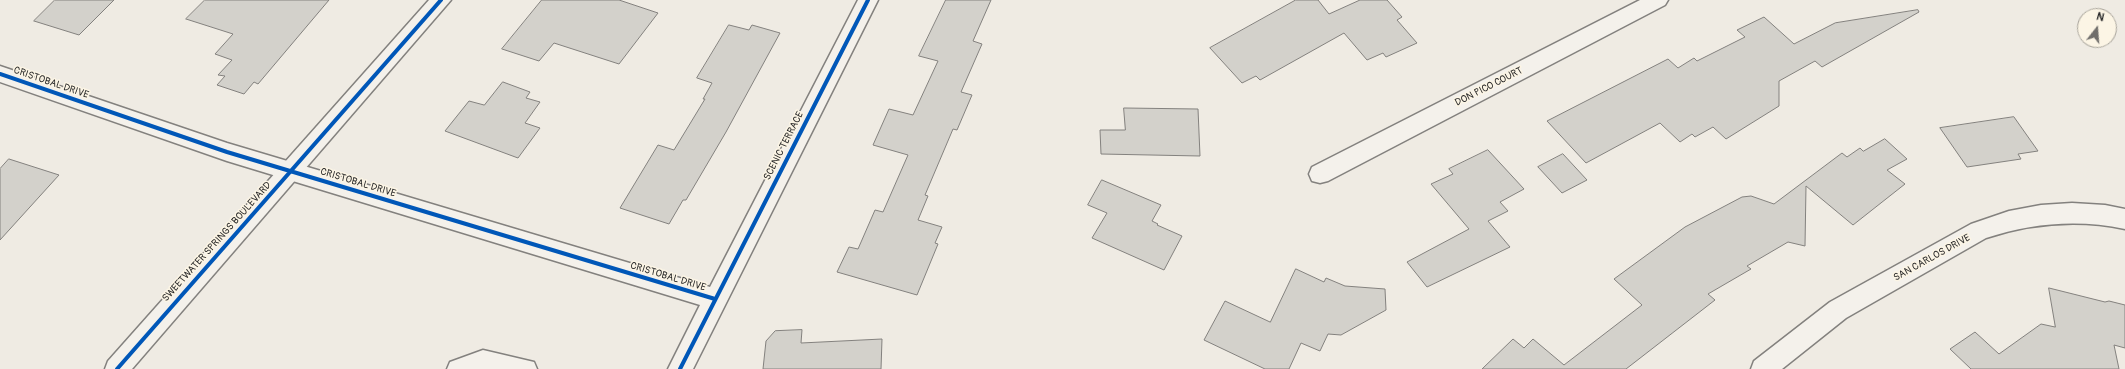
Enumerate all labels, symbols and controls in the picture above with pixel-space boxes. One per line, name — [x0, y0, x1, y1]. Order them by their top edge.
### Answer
north arrow — [2077, 8, 2117, 48]
text: N — [2095, 10, 2106, 24]
street label: CRISTOBAL DRIVE — [12, 65, 90, 101]
street label: DON PICO COURT — [1453, 65, 1525, 109]
street label: SCENIC TERRACE — [762, 110, 806, 182]
street label: CRISTOBAL DRIVE — [319, 166, 397, 200]
street label: SWEETWATER SPRINGS BOULEVARD — [160, 180, 274, 304]
street label: SAN CARLOS DRIVE — [1892, 232, 1972, 284]
street label: CRISTOBAL DRIVE — [629, 260, 707, 294]

